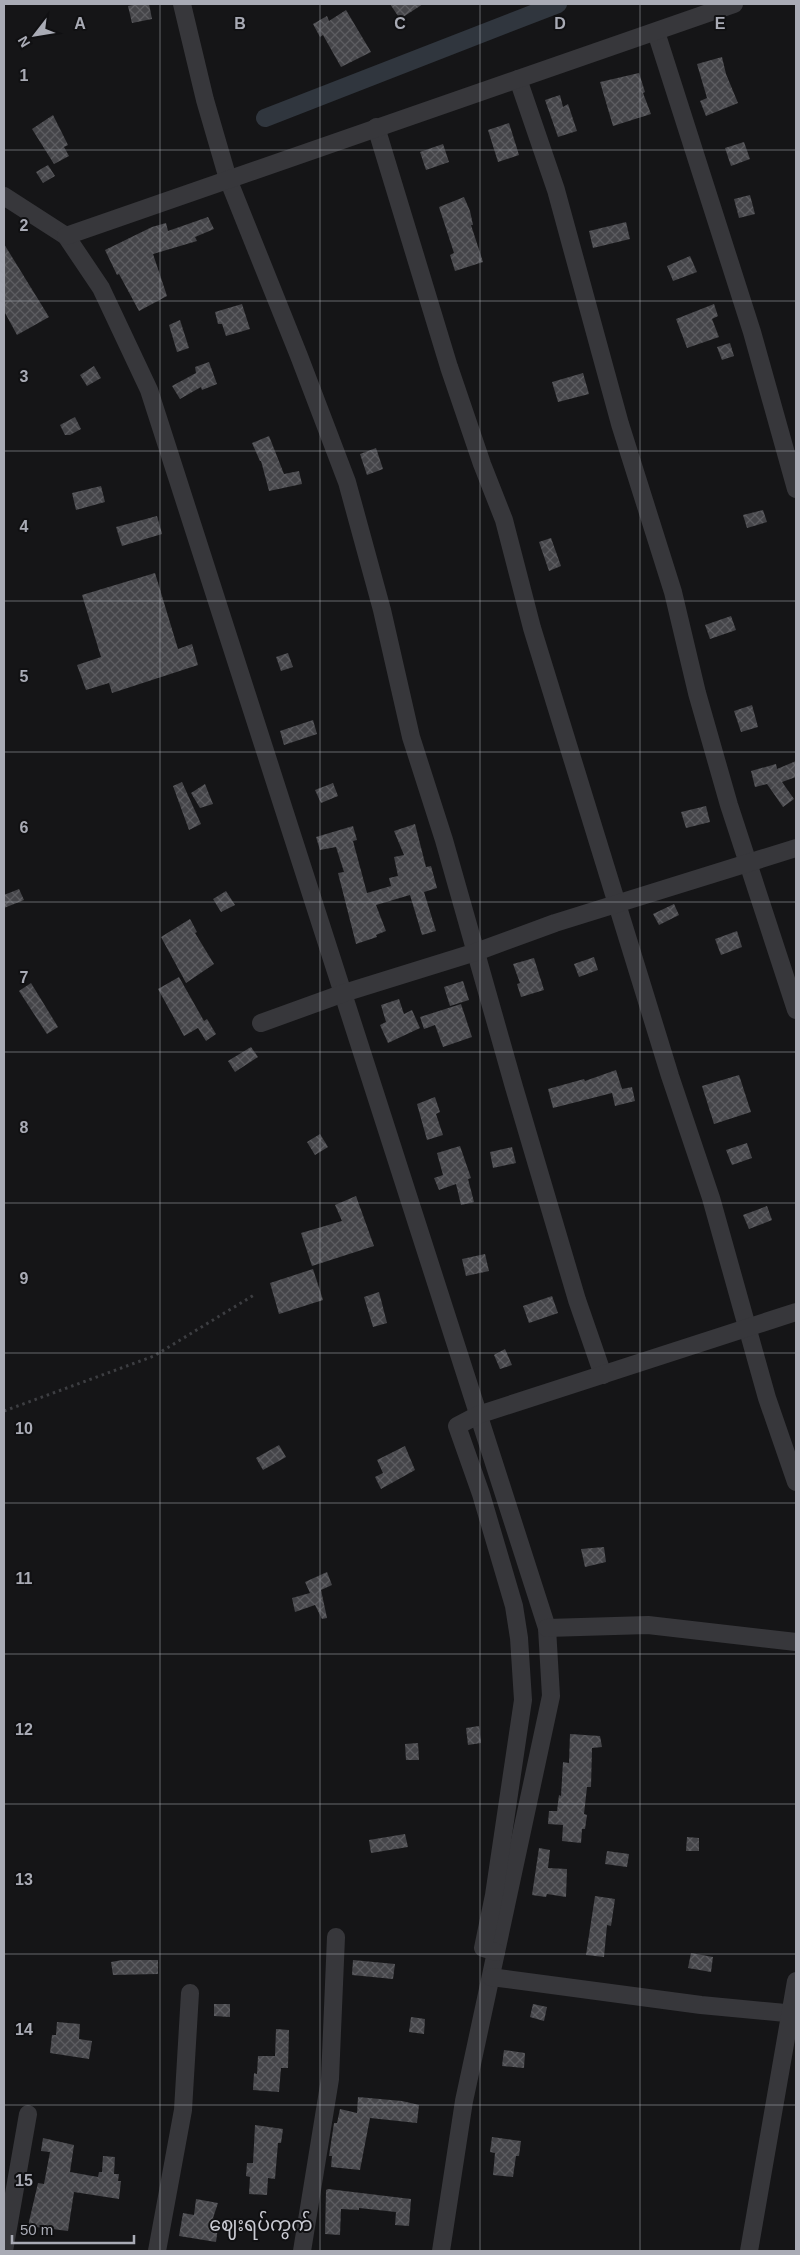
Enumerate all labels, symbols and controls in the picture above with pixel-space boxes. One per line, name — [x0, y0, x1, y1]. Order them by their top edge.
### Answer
north arrow — [10, 10, 60, 60]
text: A — [74, 15, 86, 32]
text: B — [234, 15, 246, 32]
text: C — [394, 15, 406, 32]
text: D — [554, 15, 566, 32]
text: E — [715, 15, 726, 32]
text: N — [14, 33, 33, 50]
text: 1 — [20, 67, 29, 84]
text: 2 — [20, 217, 29, 234]
text: 3 — [20, 368, 29, 385]
text: 4 — [20, 518, 29, 535]
text: 5 — [20, 668, 29, 685]
text: 6 — [20, 819, 29, 836]
text: 7 — [20, 969, 29, 986]
text: 8 — [20, 1119, 29, 1136]
text: 9 — [20, 1270, 29, 1287]
text: 10 — [15, 1420, 33, 1437]
text: 11 — [16, 1570, 33, 1587]
text: 12 — [15, 1721, 33, 1738]
text: 13 — [15, 1871, 33, 1888]
text: 14 — [15, 2021, 33, 2038]
text: 15 — [15, 2172, 33, 2189]
district label: ဈေးရပ်ကွက် — [209, 2210, 313, 2240]
scale bar — [12, 2212, 135, 2244]
text: 50 m — [20, 2221, 53, 2238]

